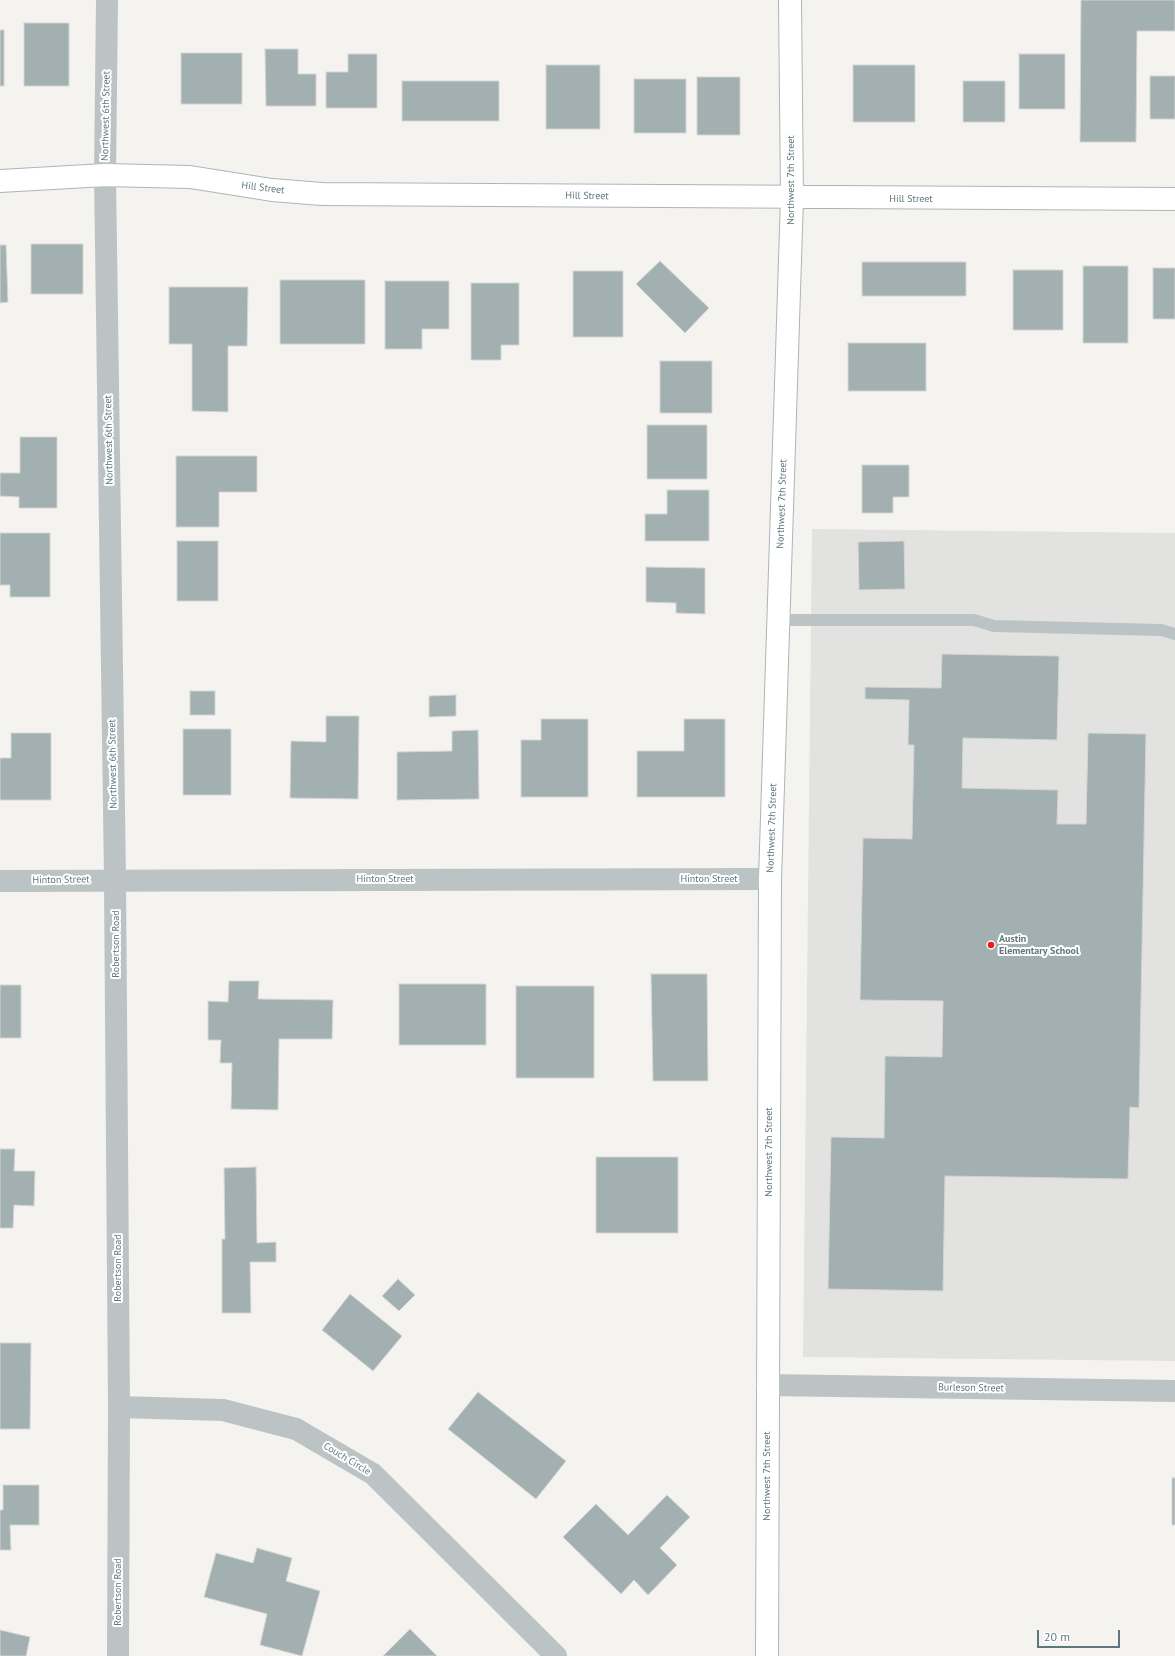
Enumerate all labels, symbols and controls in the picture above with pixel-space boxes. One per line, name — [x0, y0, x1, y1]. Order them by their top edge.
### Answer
street label: Northwest 6th Street — [99, 71, 113, 161]
street label: Northwest 7th Street — [785, 135, 797, 225]
street label: Hill Street — [241, 179, 285, 197]
street label: Hill Street — [565, 190, 609, 202]
street label: Hill Street — [889, 193, 933, 205]
street label: Northwest 6th Street — [102, 395, 116, 485]
street label: Northwest 7th Street — [774, 459, 790, 549]
street label: Northwest 6th Street — [106, 719, 120, 809]
street label: Northwest 7th Street — [764, 783, 780, 873]
street label: Hinton Street — [356, 873, 414, 885]
street label: Hinton Street — [680, 873, 738, 885]
street label: Hinton Street — [32, 874, 90, 886]
street label: Robertson Road — [110, 910, 122, 978]
place label: Austin Elementary School — [999, 933, 1079, 956]
marker: Austin Elementary School — [986, 940, 996, 950]
street label: Northwest 7th Street — [763, 1107, 775, 1197]
street label: Robertson Road — [112, 1234, 124, 1302]
street label: Burleson Street — [938, 1381, 1004, 1395]
street label: Northwest 7th Street — [761, 1431, 773, 1521]
street label: Couch Circle — [321, 1440, 373, 1478]
street label: Robertson Road — [112, 1558, 124, 1626]
scale bar — [1039, 1622, 1122, 1648]
text: 20 m — [1044, 1629, 1070, 1644]

